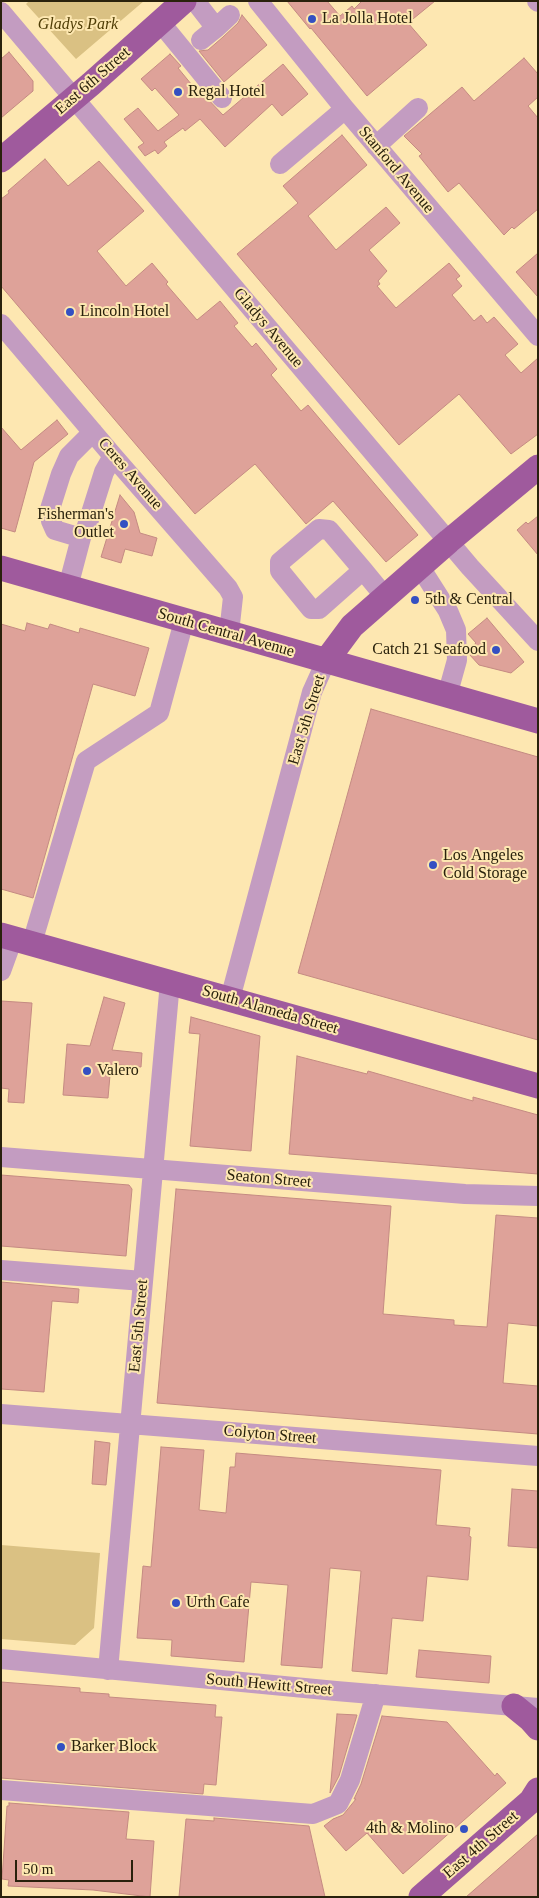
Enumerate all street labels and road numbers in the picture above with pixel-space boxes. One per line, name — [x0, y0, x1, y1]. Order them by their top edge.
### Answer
street label: East 6th Street — [51, 43, 135, 119]
street label: Stanford Avenue — [354, 123, 438, 217]
street label: Gladys Avenue — [229, 284, 307, 372]
street label: Ceres Avenue — [94, 434, 166, 514]
street label: South Central Avenue — [156, 604, 296, 662]
street label: East 5th Street — [284, 673, 330, 767]
street label: South Alameda Street — [200, 981, 340, 1039]
street label: Seaton Street — [226, 1166, 312, 1192]
street label: East 5th Street — [125, 1279, 153, 1373]
street label: Colyton Street — [223, 1421, 317, 1449]
street label: South Hewitt Street — [205, 1670, 333, 1700]
street label: East 4th Street — [439, 1807, 523, 1883]

